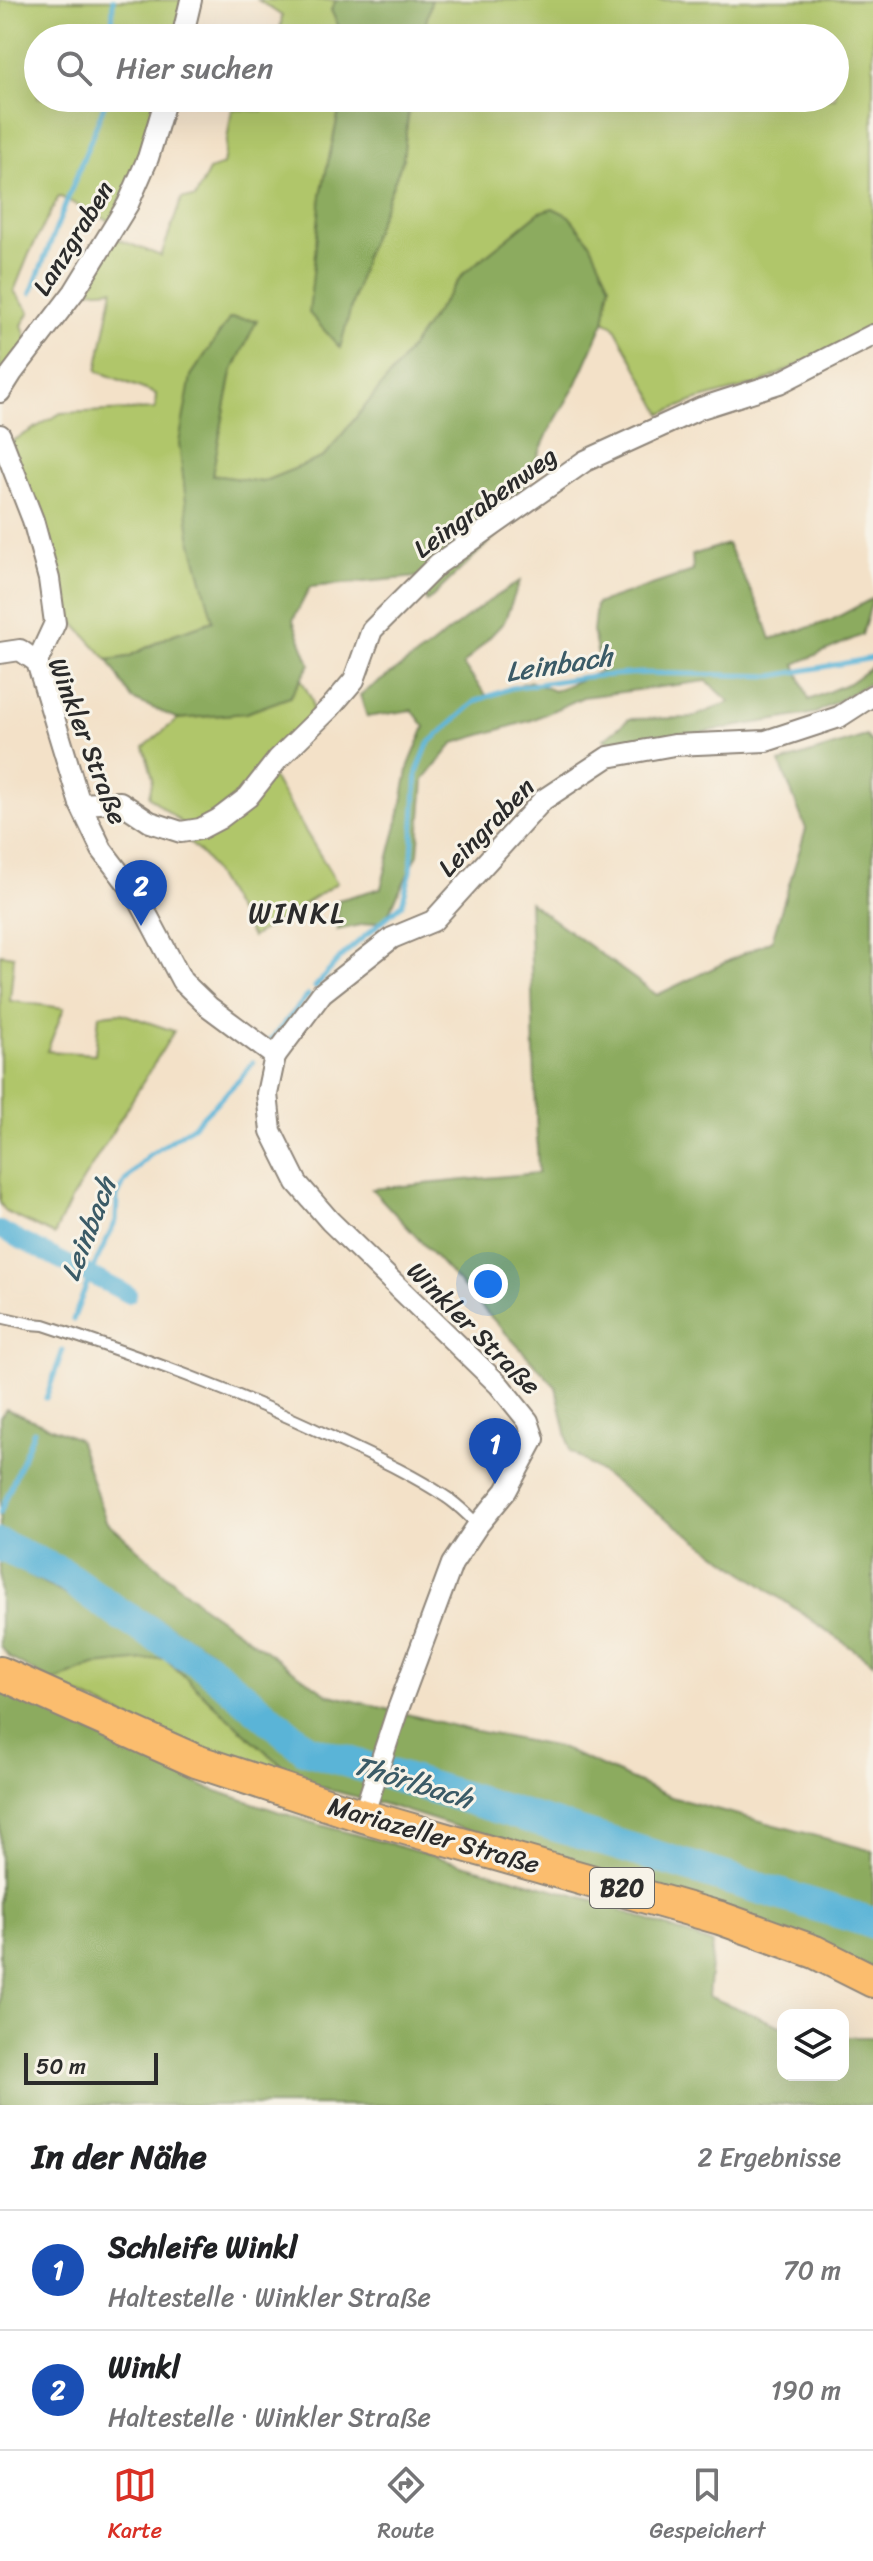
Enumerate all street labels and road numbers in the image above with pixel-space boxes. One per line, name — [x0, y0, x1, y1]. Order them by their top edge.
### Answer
street label: Lanzgraben — [19, 171, 127, 305]
street label: Leingrabenweg — [403, 434, 567, 570]
street label: Winkler Straße — [35, 651, 141, 831]
street label: Leingraben — [426, 766, 546, 888]
street label: Winkler Straße — [396, 1250, 552, 1406]
street label: Mariazeller Straße — [323, 1783, 545, 1887]
road number: B20 — [590, 1868, 654, 1908]

